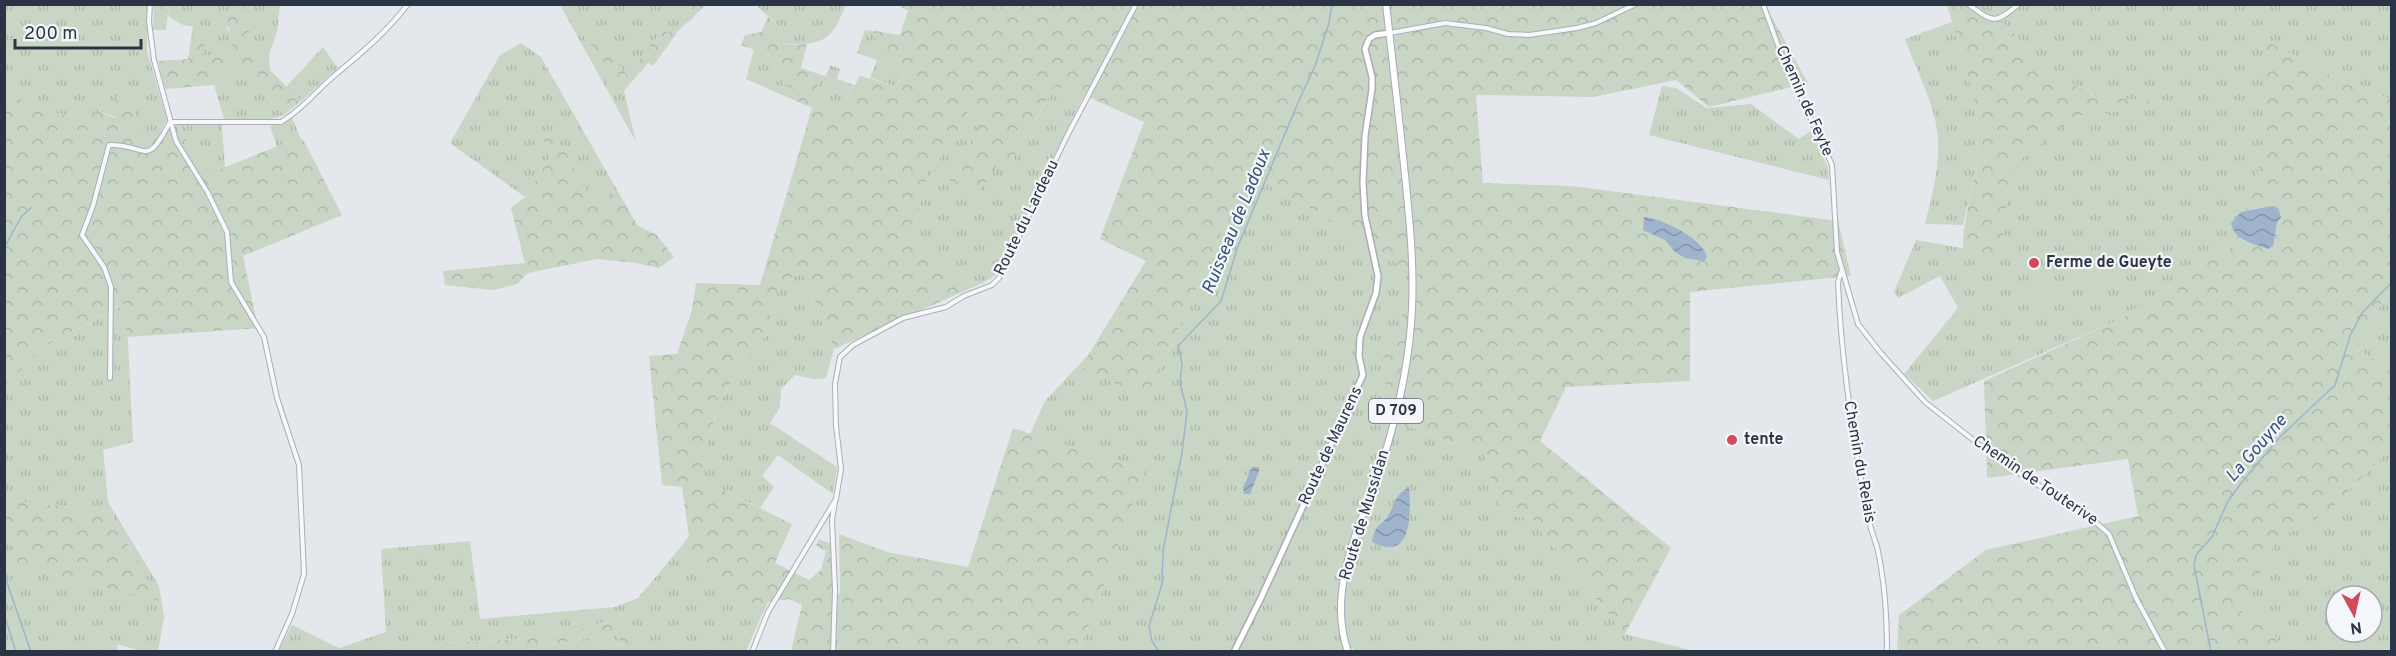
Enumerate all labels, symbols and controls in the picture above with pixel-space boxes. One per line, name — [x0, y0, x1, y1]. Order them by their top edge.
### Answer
scale bar — [15, 12, 141, 50]
text: 200 m — [24, 23, 77, 46]
street label: Chemin de Feyte — [1771, 42, 1837, 160]
water label: Ruisseau de Ladoux — [1197, 145, 1277, 298]
street label: Route du Lardeau — [990, 157, 1064, 279]
place label: Ferme de Gueyte — [2046, 253, 2172, 273]
marker: Ferme de Gueyte — [2027, 256, 2041, 270]
street label: Route de Maurens — [1295, 383, 1367, 509]
road number: D 709 — [1369, 399, 1423, 423]
street label: Chemin du Relais — [1838, 399, 1880, 525]
water label: La Gouyne — [2221, 410, 2293, 488]
place label: tente — [1744, 430, 1784, 450]
street label: Chemin de Touterive — [1969, 432, 2101, 530]
marker: tente — [1725, 433, 1739, 447]
street label: Route de Mussidan — [1336, 447, 1394, 583]
north arrow — [2324, 584, 2384, 644]
text: N — [2349, 616, 2363, 638]

